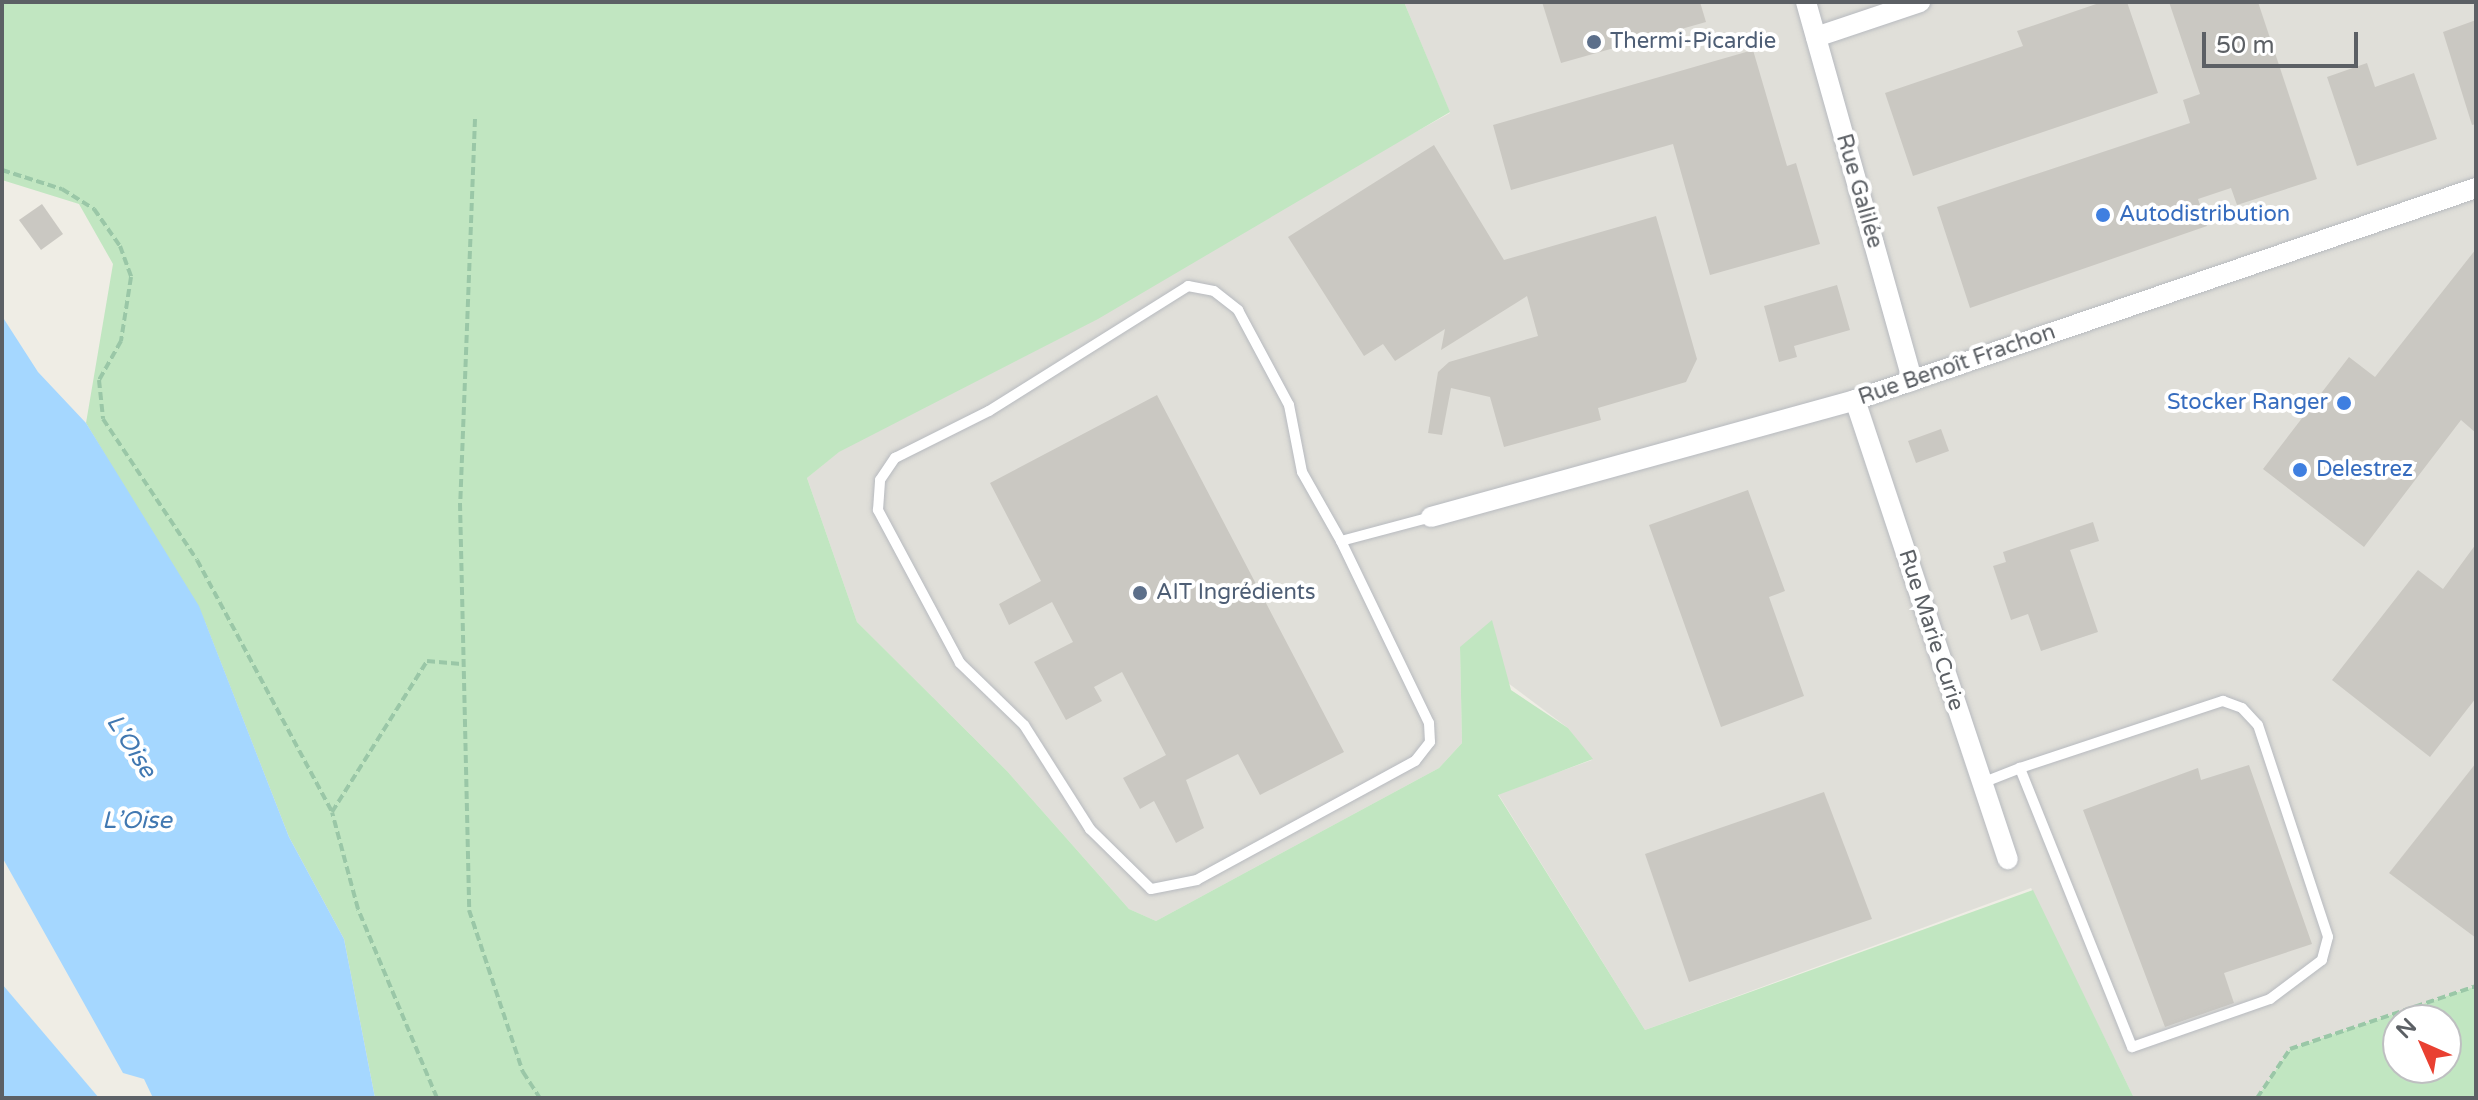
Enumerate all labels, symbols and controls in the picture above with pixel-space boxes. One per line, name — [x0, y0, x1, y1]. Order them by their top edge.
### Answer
scale bar — [2206, 16, 2362, 66]
place label: Thermi-Picardie — [1610, 29, 1776, 55]
text: 50 m — [2216, 31, 2274, 60]
marker: Thermi-Picardie — [1585, 33, 1603, 51]
street label: Rue Galilée — [1830, 131, 1888, 251]
place label: Autodistribution — [2119, 202, 2290, 228]
marker: Autodistribution — [2094, 206, 2112, 224]
street label: Rue Benoît Frachon — [1855, 319, 2059, 411]
place label: Stocker Ranger — [2167, 390, 2328, 416]
marker: Stocker Ranger — [2335, 394, 2353, 412]
place label: Delestrez — [2316, 457, 2413, 483]
marker: Delestrez — [2291, 461, 2309, 479]
street label: Rue Marie Curie — [1893, 546, 1969, 714]
place label: AIT Ingrédients — [1156, 580, 1316, 606]
marker: AIT Ingrédients — [1131, 584, 1149, 602]
water label: L'Oise — [100, 709, 162, 783]
water label: L’Oise — [102, 807, 172, 835]
north arrow — [2382, 1004, 2462, 1084]
text: N — [2391, 1013, 2422, 1044]

